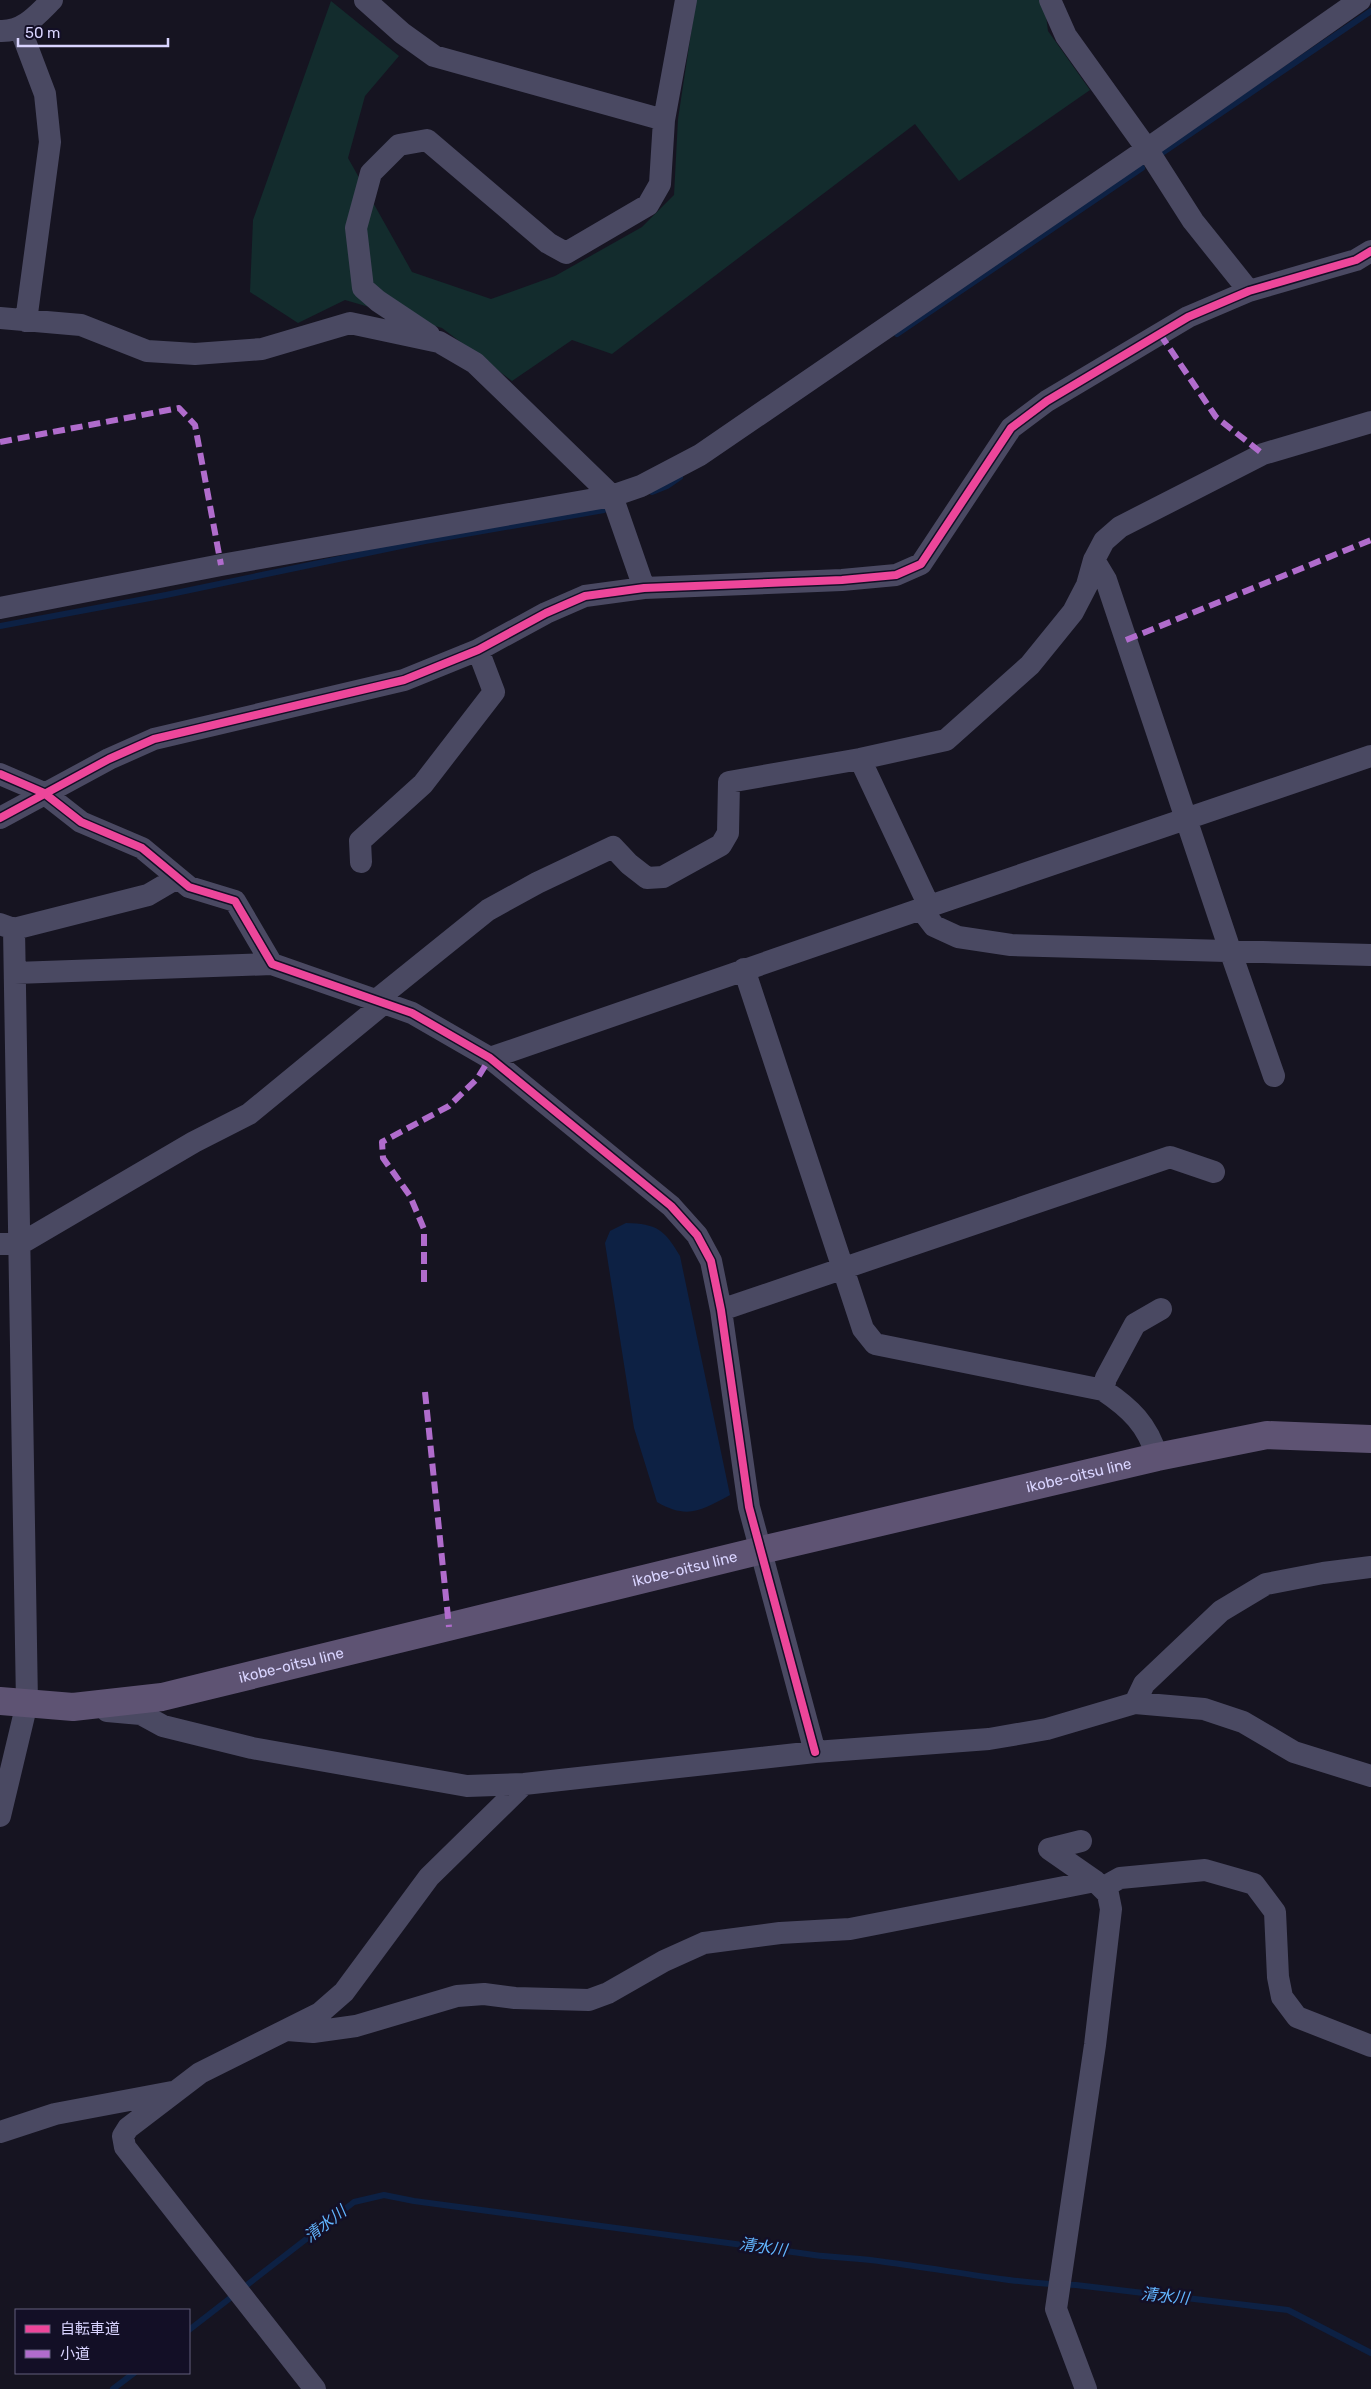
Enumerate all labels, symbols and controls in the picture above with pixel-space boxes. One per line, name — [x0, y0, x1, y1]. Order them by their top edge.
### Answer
scale bar — [18, 15, 168, 47]
text: 50 m — [25, 24, 60, 42]
street label: ikobe-oitsu line — [1024, 1454, 1133, 1497]
street label: ikobe-oitsu line — [630, 1547, 739, 1590]
street label: ikobe-oitsu line — [237, 1644, 346, 1687]
water label: 清水川 — [300, 2201, 351, 2246]
water label: 清水川 — [738, 2234, 790, 2260]
water label: 清水川 — [1140, 2284, 1192, 2308]
legend — [15, 2309, 190, 2374]
text: 自転車道 — [60, 2320, 120, 2338]
text: 小道 — [60, 2345, 90, 2363]

